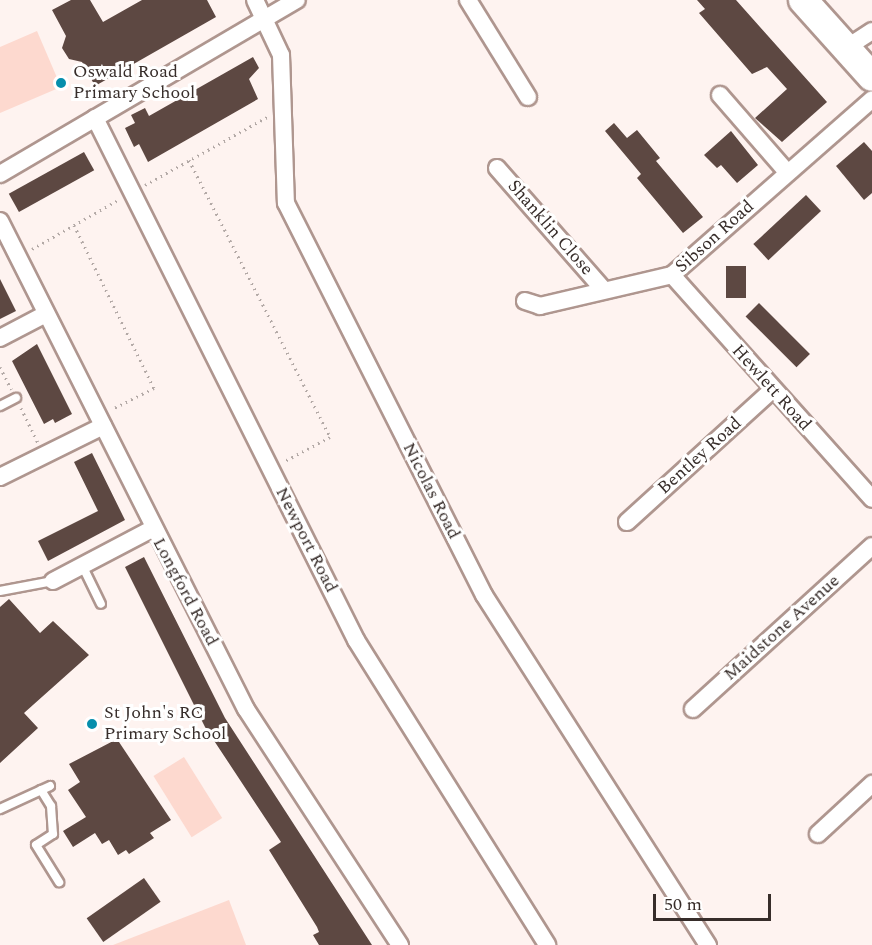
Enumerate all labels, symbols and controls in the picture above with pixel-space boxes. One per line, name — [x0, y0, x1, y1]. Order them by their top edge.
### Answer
place label: Oswald Road Primary School — [73, 62, 195, 104]
marker: Oswald Road Primary School — [54, 76, 68, 90]
street label: Shanklin Close — [503, 176, 597, 280]
street label: Sibson Road — [671, 196, 759, 278]
street label: Hewlett Road — [727, 340, 815, 436]
street label: Bentley Road — [654, 413, 746, 499]
street label: Nicolas Road — [397, 439, 465, 543]
street label: Newport Road — [270, 484, 342, 596]
street label: Longford Road — [147, 534, 223, 650]
street label: Maidstone Avenue — [720, 570, 844, 686]
place label: St John's RC Primary School — [104, 703, 226, 746]
marker: St John's RC Primary School — [85, 717, 99, 731]
scale bar — [656, 882, 774, 920]
text: 50 m — [664, 891, 702, 918]

